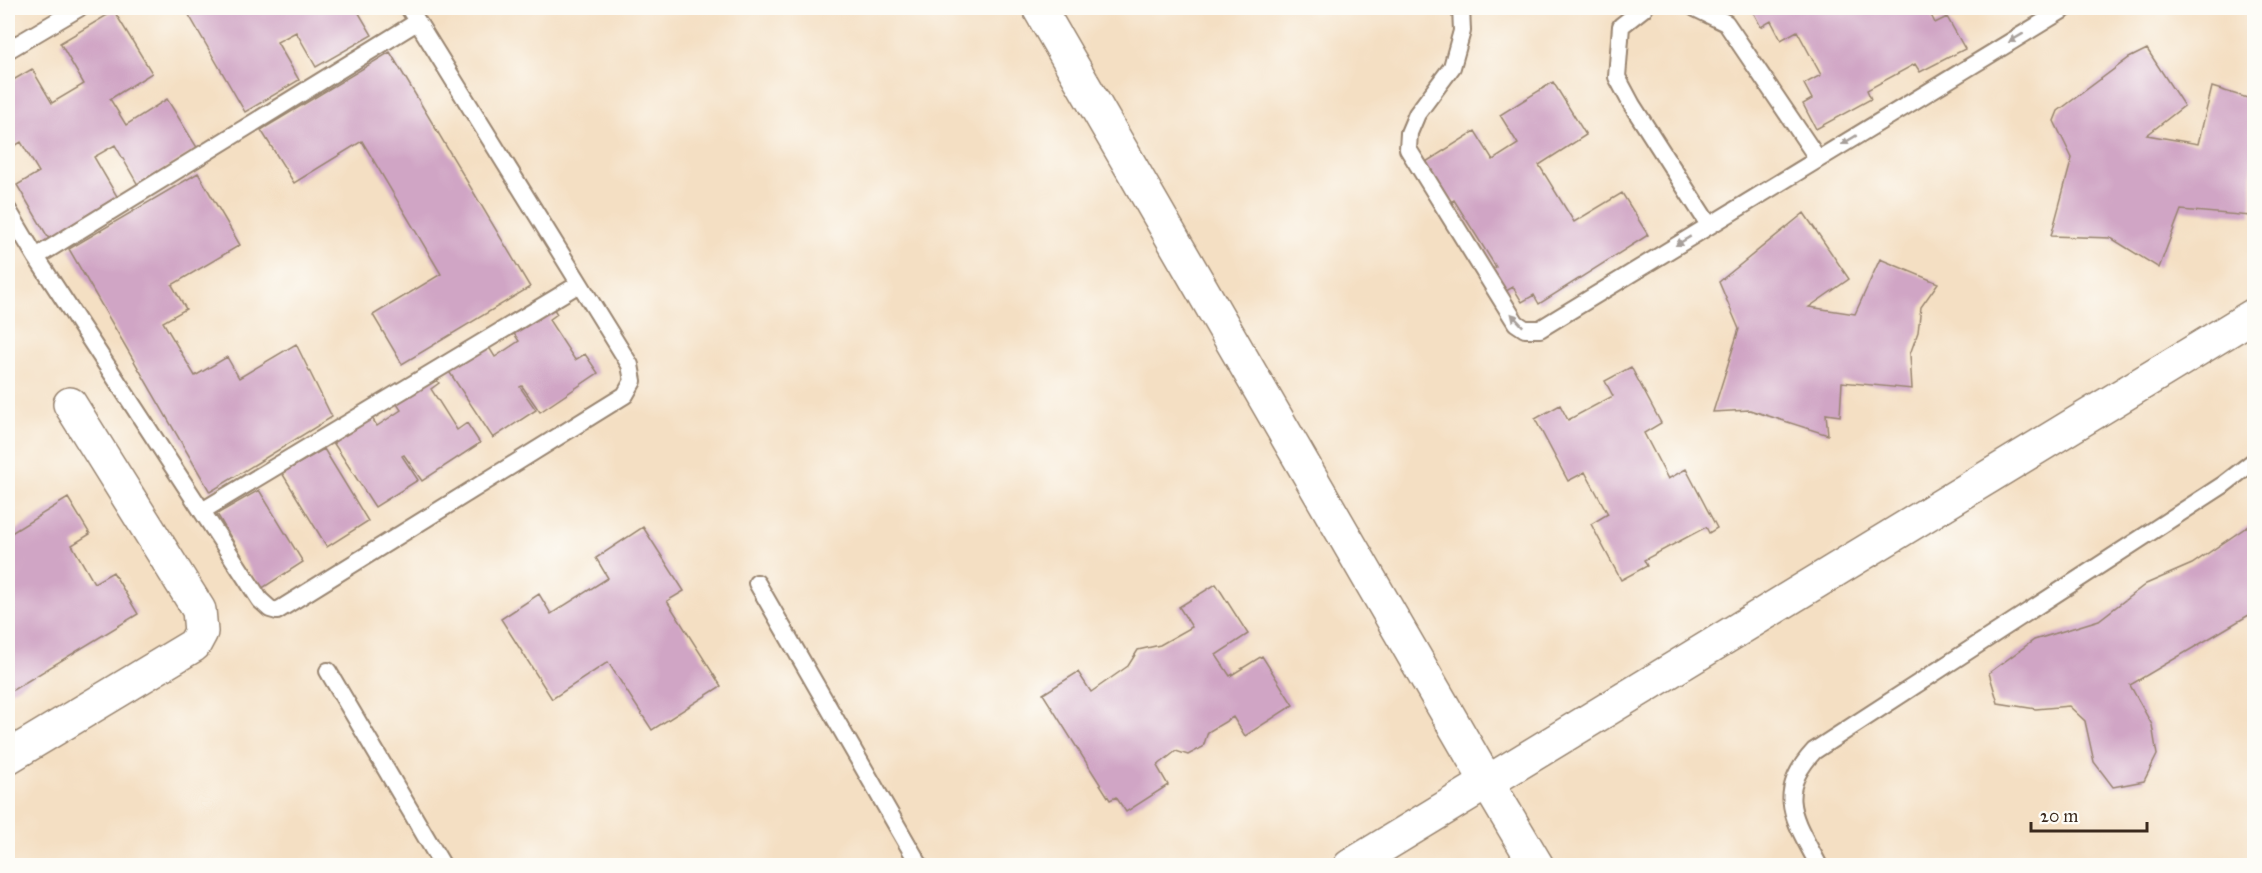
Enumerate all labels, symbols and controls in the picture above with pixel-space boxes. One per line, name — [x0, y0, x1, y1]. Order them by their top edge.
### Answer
one-way arrow — [2007, 33, 2024, 43]
one-way arrow — [1841, 134, 1857, 145]
one-way arrow — [1675, 236, 1691, 247]
one-way arrow — [1510, 313, 1524, 328]
scale bar — [2031, 795, 2146, 833]
text: 20 m — [2040, 805, 2078, 827]

